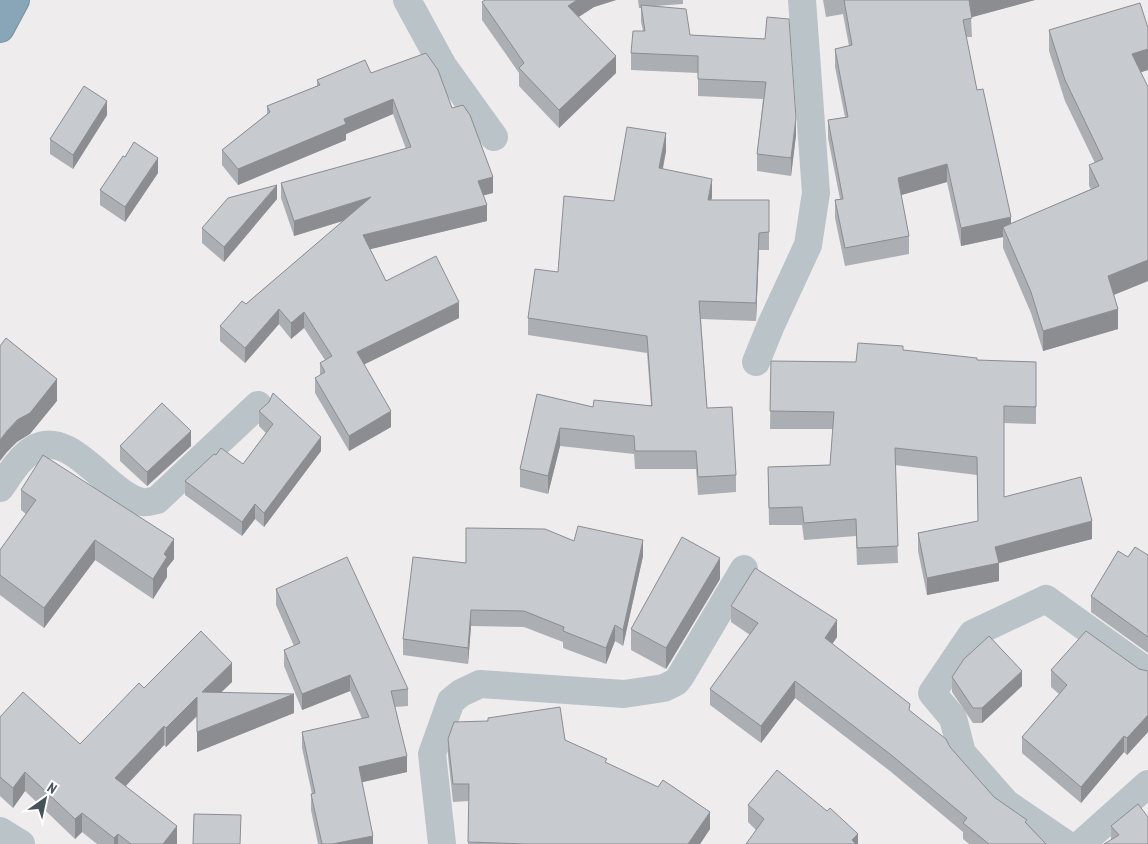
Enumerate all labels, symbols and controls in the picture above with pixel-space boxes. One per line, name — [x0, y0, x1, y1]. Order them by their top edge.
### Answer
north arrow — [20, 774, 70, 824]
text: N — [44, 778, 60, 798]

